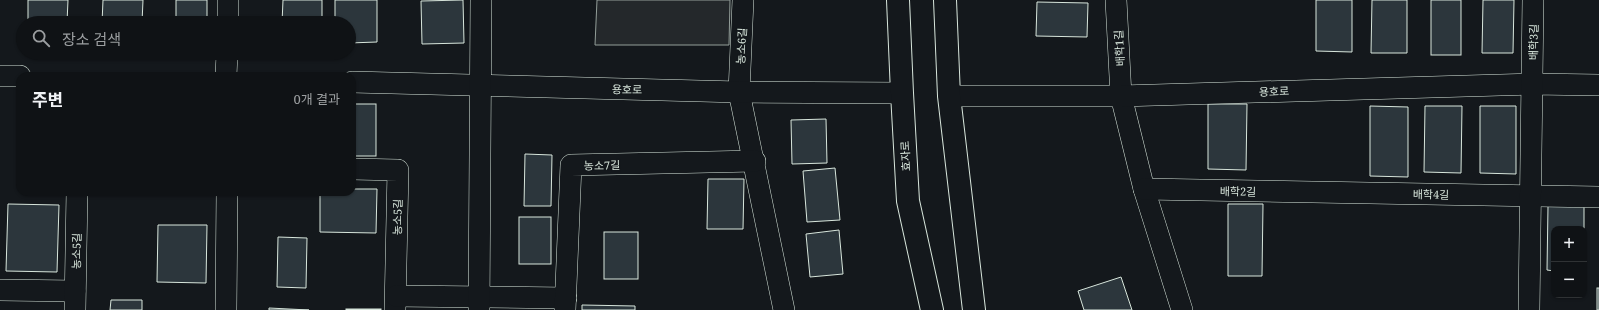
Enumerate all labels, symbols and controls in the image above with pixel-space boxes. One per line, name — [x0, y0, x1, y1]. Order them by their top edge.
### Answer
search box — [16, 16, 356, 60]
street label: 배학3길 — [1525, 24, 1541, 60]
icon: search — [30, 27, 52, 49]
street label: 농소6길 — [733, 27, 749, 65]
text: 장소 검색 — [62, 29, 121, 49]
street label: 배학1길 — [1111, 29, 1127, 67]
street label: 용호로 — [612, 81, 642, 97]
street label: 용호로 — [1259, 83, 1289, 99]
text: 주변 — [32, 88, 63, 111]
text: 0개 결과 — [293, 90, 340, 108]
street label: 효자로 — [897, 140, 913, 172]
street label: 농소7길 — [584, 157, 620, 173]
street label: 배학2길 — [1220, 183, 1256, 199]
street label: 배학4길 — [1413, 186, 1449, 202]
street label: 농소5길 — [389, 199, 405, 235]
map controls — [1551, 226, 1587, 298]
button: + — [1551, 226, 1587, 262]
street label: 농소5길 — [68, 233, 84, 269]
button: − — [1551, 262, 1587, 298]

